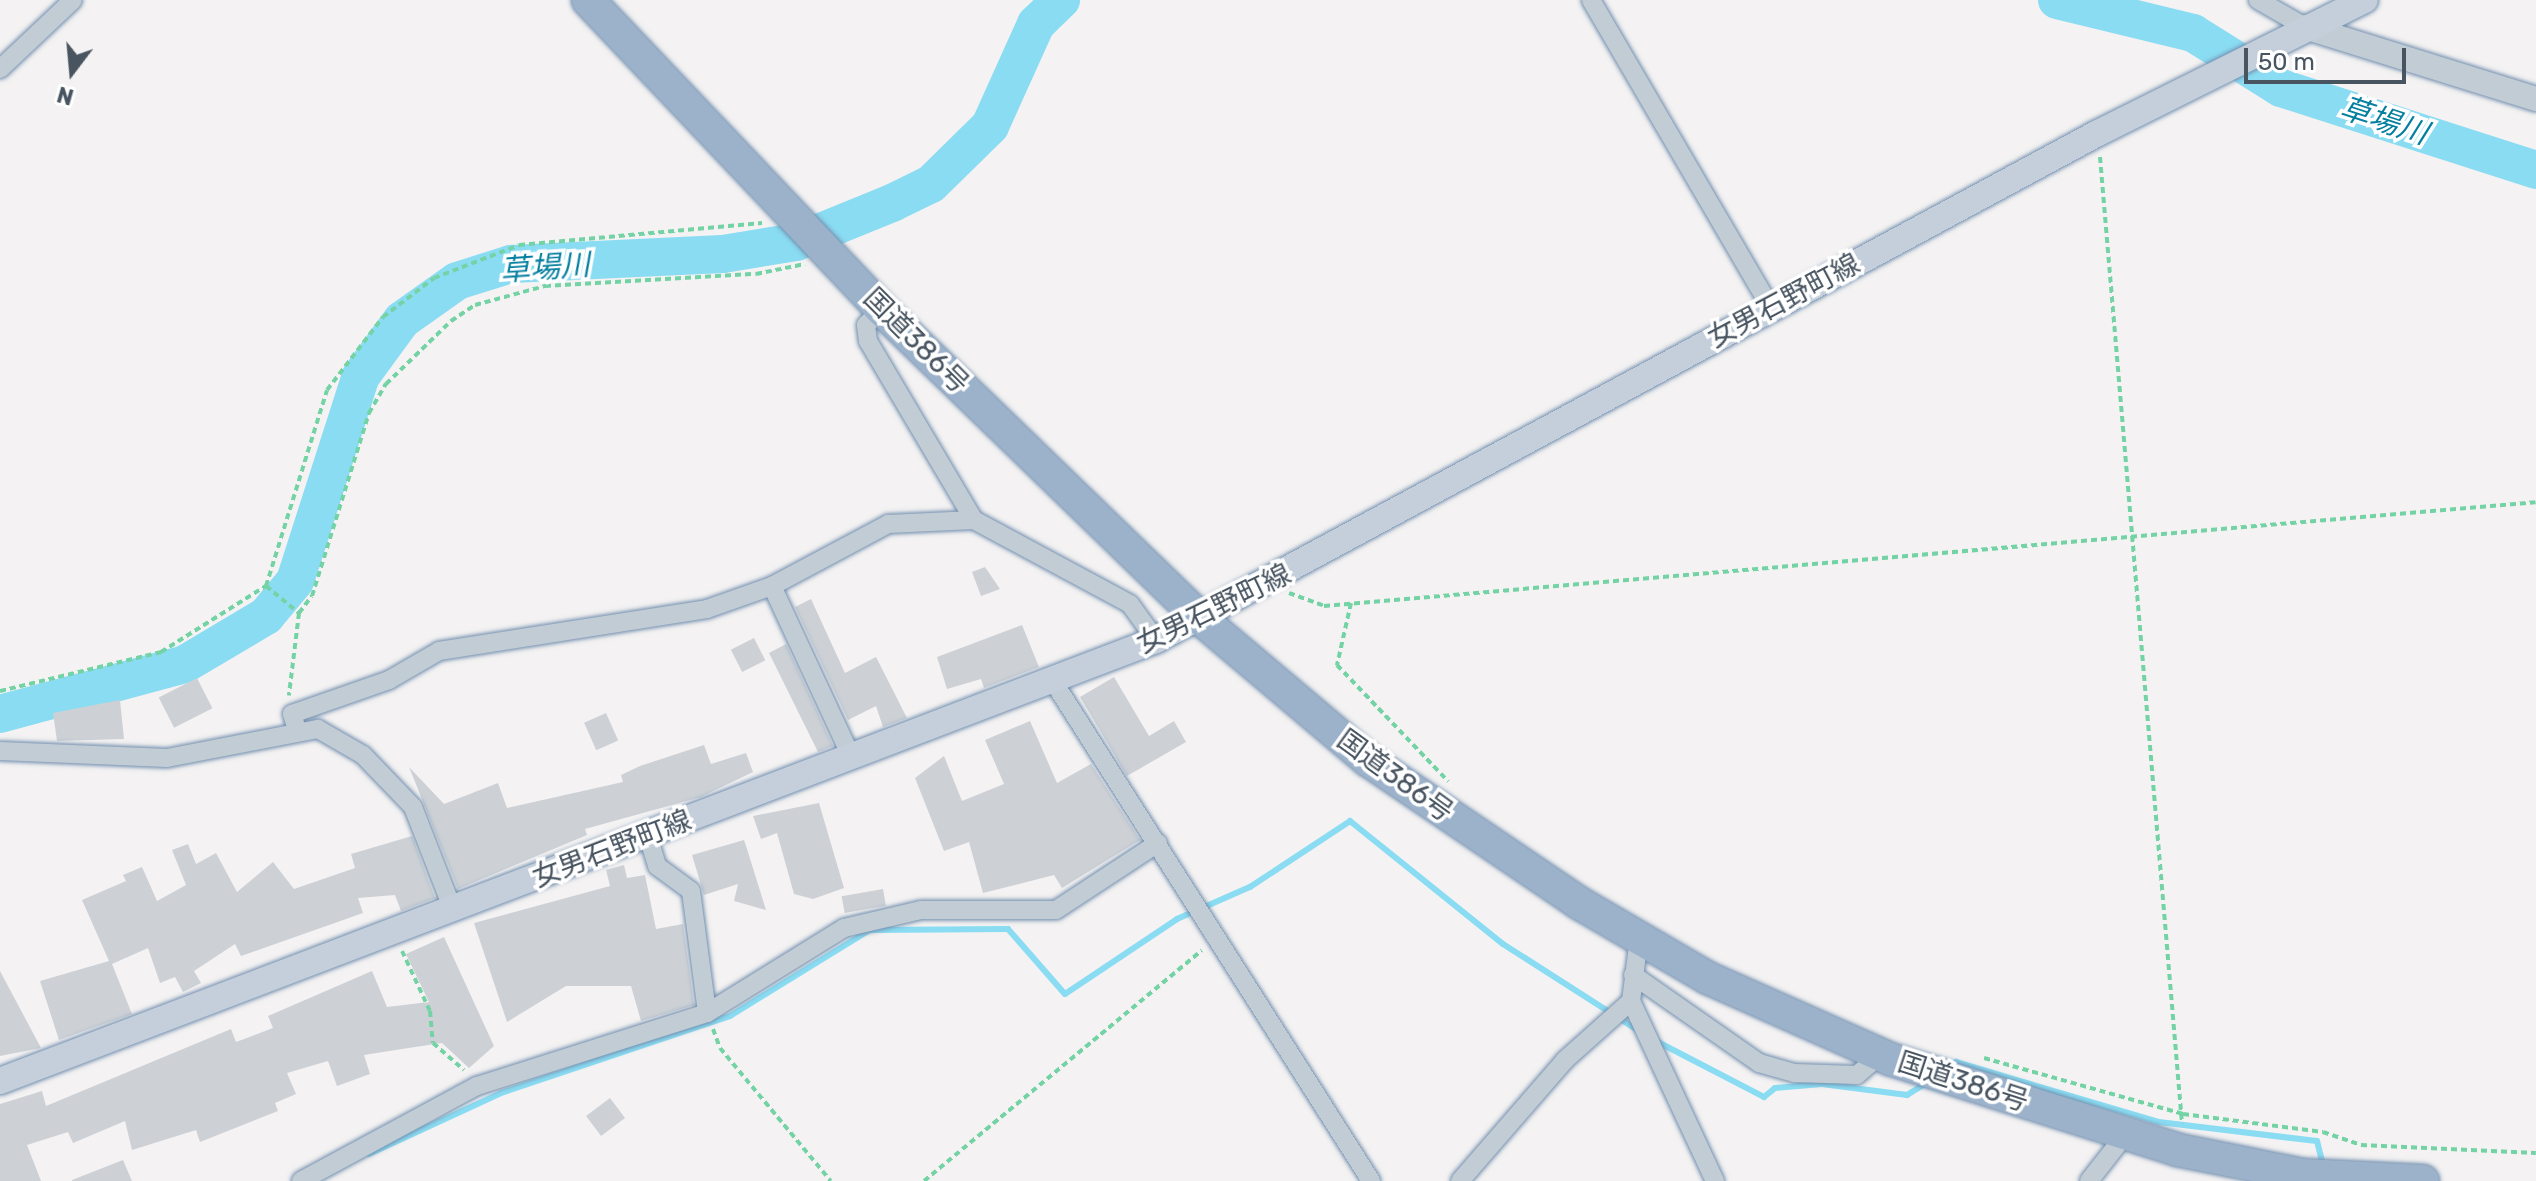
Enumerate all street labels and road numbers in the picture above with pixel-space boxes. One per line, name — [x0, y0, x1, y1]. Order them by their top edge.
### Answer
street label: 女男石野町線 — [1702, 247, 1866, 355]
street label: 国道386号 — [856, 281, 976, 401]
street label: 女男石野町線 — [1131, 557, 1297, 661]
street label: 国道386号 — [1330, 723, 1460, 829]
street label: 女男石野町線 — [528, 803, 696, 895]
street label: 国道386号 — [1893, 1045, 2033, 1119]

